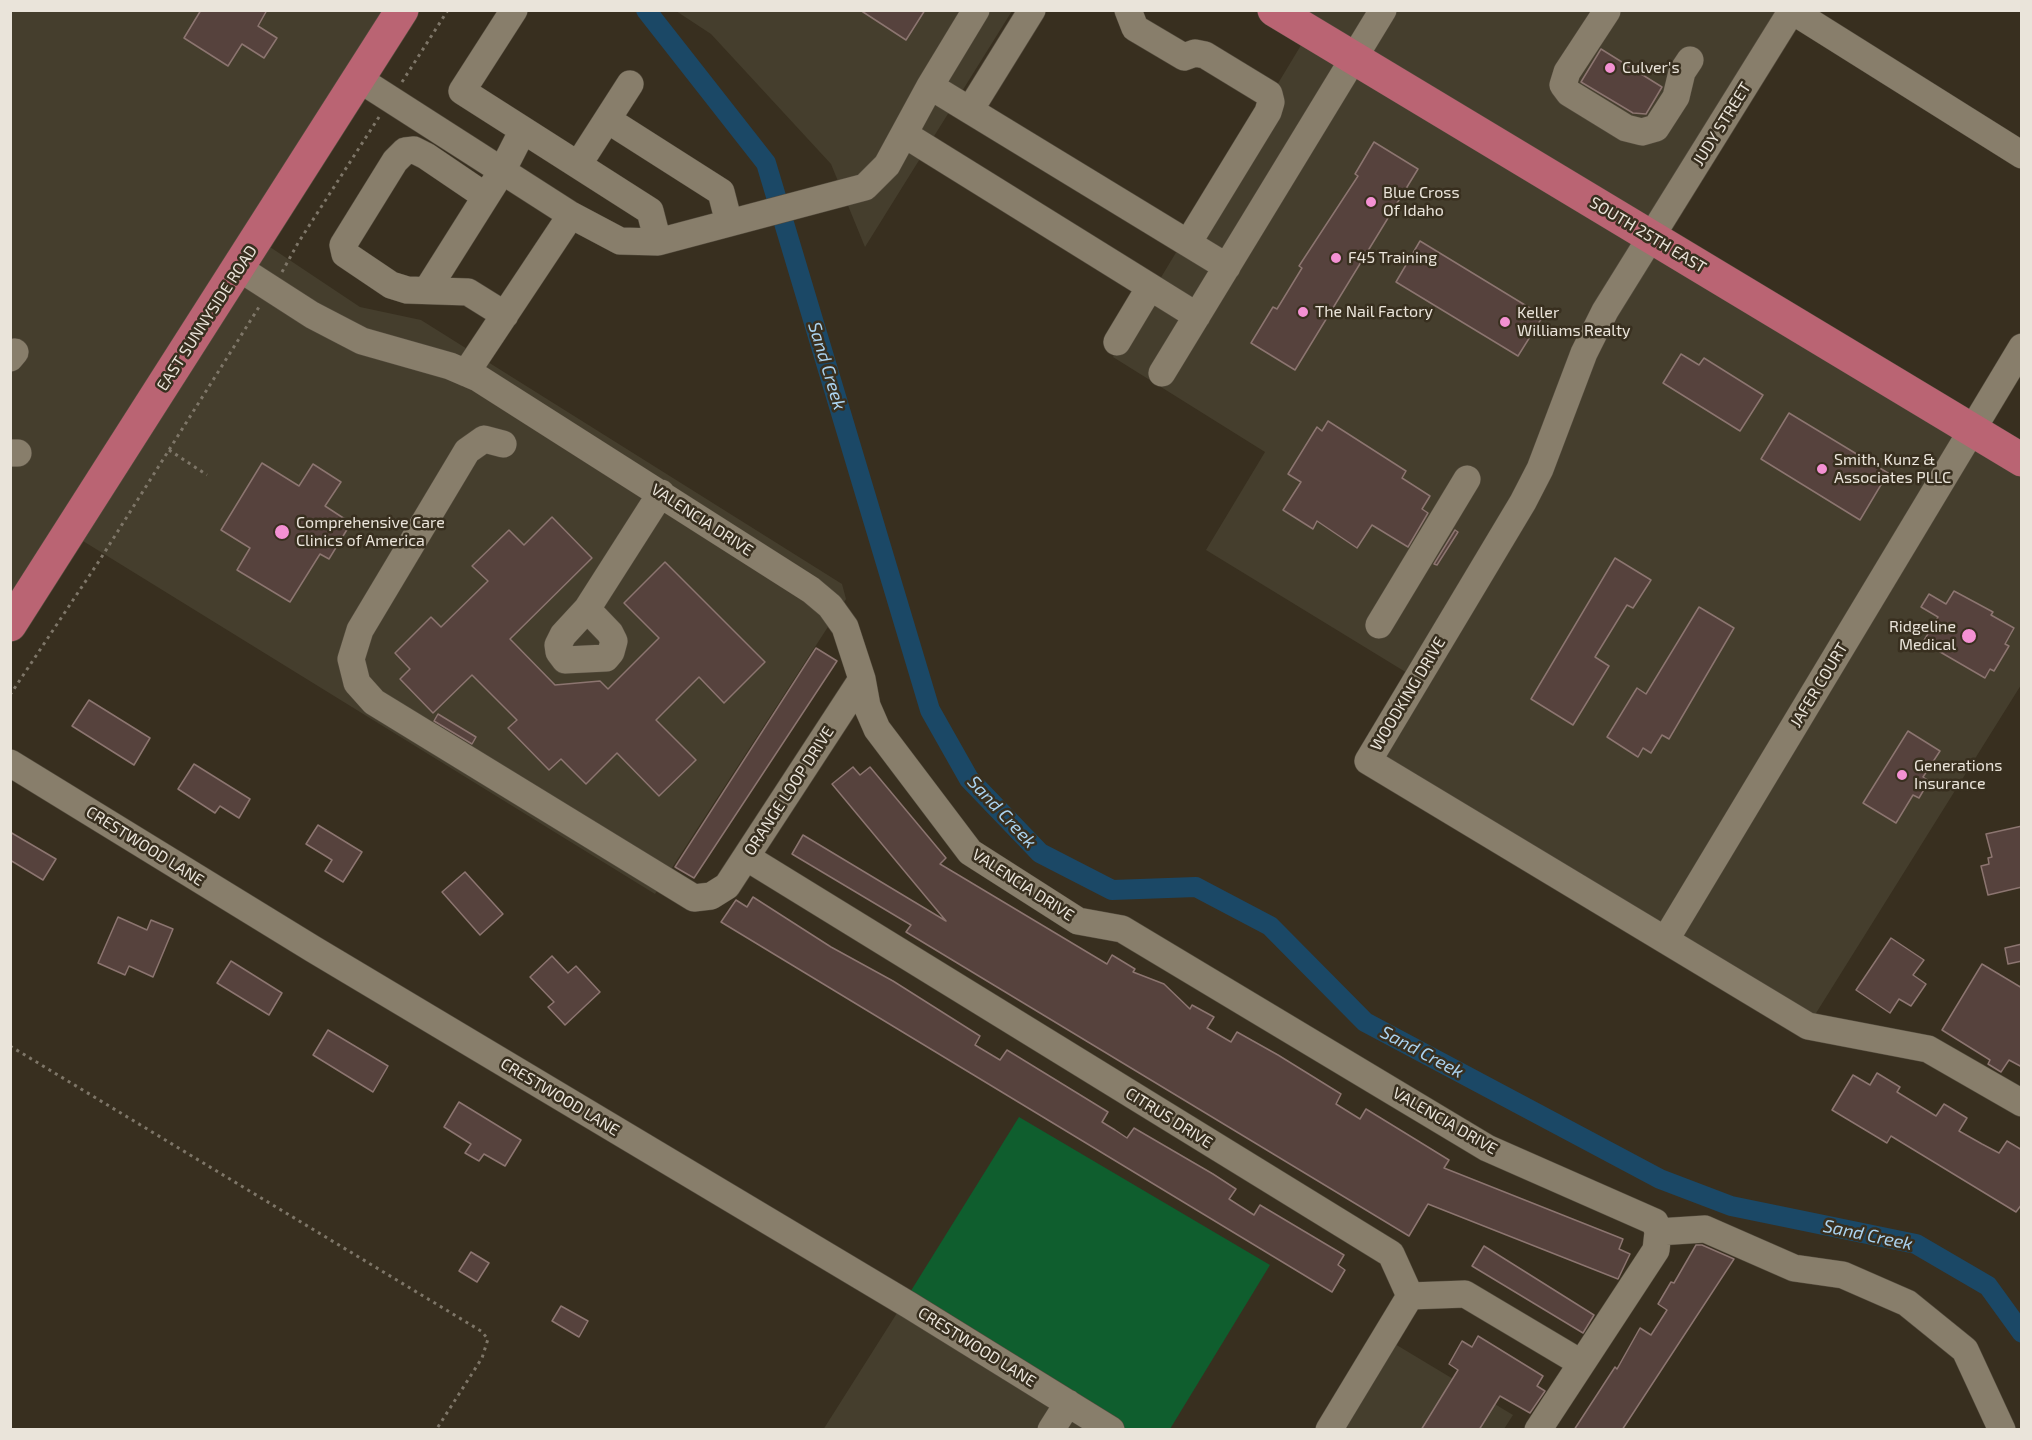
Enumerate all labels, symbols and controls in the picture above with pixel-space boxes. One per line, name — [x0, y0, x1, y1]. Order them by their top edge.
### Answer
place label: Culver's — [1622, 58, 1680, 78]
marker: Culver's — [1603, 61, 1617, 75]
street label: JUDY STREET — [1689, 79, 1755, 169]
place label: Blue Cross Of Idaho — [1383, 183, 1460, 221]
street label: SOUTH 25TH EAST — [1586, 193, 1710, 277]
marker: Blue Cross Of Idaho — [1364, 195, 1378, 209]
street label: EAST SUNNYSIDE ROAD — [153, 242, 261, 394]
place label: F45 Training — [1348, 248, 1437, 268]
marker: F45 Training — [1329, 251, 1343, 265]
place label: The Nail Factory — [1315, 302, 1433, 322]
place label: Keller Williams Realty — [1517, 303, 1630, 341]
marker: The Nail Factory — [1296, 305, 1310, 319]
marker: Keller Williams Realty — [1498, 315, 1512, 329]
water label: Sand Creek — [803, 319, 851, 413]
place label: Smith, Kunz & Associates PLLC — [1834, 450, 1951, 488]
marker: Smith, Kunz & Associates PLLC — [1815, 462, 1829, 476]
street label: VALENCIA DRIVE — [647, 480, 757, 560]
place label: Comprehensive Care Clinics of America — [296, 513, 445, 551]
marker: Comprehensive Care Clinics of America — [273, 523, 291, 541]
place label: Ridgeline Medical — [1889, 617, 1956, 655]
marker: Ridgeline Medical — [1960, 627, 1978, 645]
street label: WOODKING DRIVE — [1367, 634, 1449, 754]
street label: JAFER COURT — [1786, 639, 1852, 731]
street label: ORANGE LOOP DRIVE — [740, 723, 838, 859]
place label: Generations Insurance — [1914, 756, 2002, 794]
marker: Generations Insurance — [1895, 768, 1909, 782]
water label: Sand Creek — [963, 771, 1041, 853]
street label: CRESTWOOD LANE — [83, 802, 207, 890]
street label: VALENCIA DRIVE — [968, 845, 1078, 925]
water label: Sand Creek — [1377, 1021, 1467, 1083]
street label: CRESTWOOD LANE — [497, 1054, 623, 1140]
street label: VALENCIA DRIVE — [1389, 1083, 1501, 1159]
street label: CITRUS DRIVE — [1122, 1084, 1216, 1152]
water label: Sand Creek — [1821, 1215, 1915, 1255]
street label: CRESTWOOD LANE — [915, 1303, 1039, 1391]

